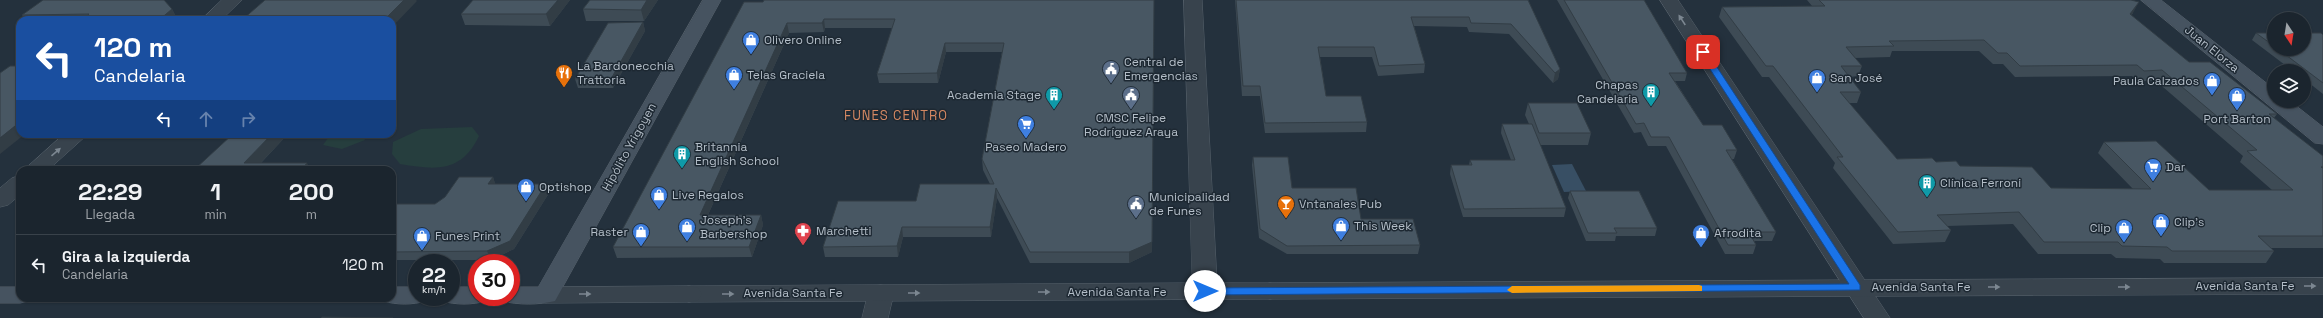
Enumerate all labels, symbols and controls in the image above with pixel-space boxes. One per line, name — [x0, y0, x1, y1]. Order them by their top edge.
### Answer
north arrow — [2267, 12, 2311, 56]
map controls — [2267, 12, 2311, 108]
one-way arrow — [1679, 15, 1686, 26]
street label: Juan Elorza — [2181, 22, 2243, 76]
text: 120 m — [94, 29, 172, 65]
shop icon: Olivero Online — [741, 30, 761, 55]
icon: left — [28, 32, 80, 84]
place label: Olivero Online — [764, 32, 842, 48]
pin — [1686, 35, 1720, 69]
icon: arrive — [1692, 41, 1714, 63]
place label: Central de Emergencias — [1124, 54, 1198, 84]
place label: La Bardonecchia Trattoria — [577, 58, 674, 88]
public building icon: Central de Emergencias — [1101, 59, 1121, 84]
restaurant icon: La Bardonecchia Trattoria — [554, 63, 574, 88]
text: Candelaria — [94, 64, 186, 87]
button: layers — [2267, 64, 2311, 108]
shop icon: Telas Graciela — [724, 65, 744, 90]
place label: Telas Graciela — [747, 67, 825, 83]
shop icon: San José — [1807, 68, 1827, 93]
place label: San José — [1830, 70, 1882, 86]
shop icon: Paula Calzados — [2202, 71, 2222, 96]
place label: Paula Calzados — [2113, 73, 2199, 89]
place label: Chapas Candelaria — [1577, 77, 1638, 107]
building icon: Chapas Candelaria — [1641, 82, 1661, 107]
building icon: Academia Stage — [1044, 85, 1064, 110]
public building icon: CMSC Felipe Rodríguez Araya — [1121, 85, 1141, 110]
shop icon: Port Barton — [2227, 86, 2247, 111]
place label: Academia Stage — [947, 87, 1041, 103]
street label: Hipólito Yrigoyen — [598, 100, 660, 194]
district label: FUNES CENTRO — [844, 107, 948, 124]
icon: left — [153, 108, 175, 130]
icon: ahead — [195, 108, 217, 130]
icon: right — [237, 108, 259, 130]
place label: CMSC Felipe Rodríguez Araya — [1084, 110, 1178, 140]
place label: Port Barton — [2204, 111, 2271, 127]
supermarket icon: Paseo Madero — [1016, 114, 1036, 139]
place label: Britannia English School — [695, 139, 779, 169]
place label: Paseo Madero — [985, 139, 1067, 155]
building icon: Britannia English School — [672, 144, 692, 169]
one-way arrow — [52, 148, 61, 157]
supermarket icon: Dar — [2143, 157, 2163, 182]
place label: Dar — [2166, 159, 2186, 175]
building icon: Clínica Ferroni — [1917, 173, 1937, 198]
place label: Clínica Ferroni — [1940, 175, 2021, 191]
text: 22:29 — [78, 176, 143, 207]
text: 1 — [210, 176, 221, 207]
text: 200 — [289, 176, 334, 207]
shop icon: Optishop — [516, 177, 536, 202]
place label: Optishop — [539, 179, 592, 195]
shop icon: Live Regalos — [649, 185, 669, 210]
place label: Live Regalos — [672, 187, 744, 203]
place label: Municipalidad de Funes — [1149, 189, 1230, 219]
public building icon: Municipalidad de Funes — [1126, 194, 1146, 219]
bar icon: Vntanales Pub — [1276, 194, 1296, 219]
place label: Vntanales Pub — [1299, 196, 1382, 212]
text: Llegada — [85, 206, 135, 223]
text: min — [204, 206, 227, 223]
text: m — [306, 206, 317, 223]
place label: Joseph's Barbershop — [700, 212, 768, 242]
shop icon: Clip's — [2151, 212, 2171, 237]
place label: Clip's — [2174, 214, 2204, 230]
shop icon: This Week — [1331, 216, 1351, 241]
shop icon: Joseph's Barbershop — [677, 217, 697, 242]
place label: This Week — [1354, 218, 1412, 234]
shop icon: Clip — [2114, 218, 2134, 243]
place label: Clip — [2090, 220, 2111, 236]
pharmacy icon: Marchetti — [793, 221, 813, 246]
shop icon: Raster — [631, 222, 651, 247]
place label: Marchetti — [816, 223, 872, 239]
shop icon: Afrodita — [1691, 223, 1711, 248]
place label: Raster — [590, 224, 628, 240]
place label: Afrodita — [1714, 225, 1762, 241]
shop icon: Funes Print — [412, 226, 432, 251]
place label: Funes Print — [435, 228, 500, 244]
text: Gira a la izquierda — [62, 247, 190, 266]
icon: left — [28, 254, 50, 276]
speed limit sign: 30 — [468, 254, 520, 306]
text: 120 m — [342, 255, 384, 274]
text: 22 — [422, 262, 446, 288]
text: Candelaria — [62, 266, 128, 283]
position arrow — [1184, 270, 1226, 312]
street label: Avenida Santa Fe — [2195, 278, 2295, 294]
street label: Avenida Santa Fe — [1871, 279, 1971, 295]
text: km/h — [422, 283, 446, 296]
one-way arrow — [2118, 283, 2130, 290]
one-way arrow — [2304, 283, 2317, 289]
street label: Avenida Santa Fe — [1067, 284, 1167, 300]
one-way arrow — [1988, 284, 2001, 290]
street label: Avenida Santa Fe — [743, 285, 843, 301]
one-way arrow — [1038, 289, 1051, 295]
one-way arrow — [908, 290, 921, 296]
one-way arrow — [579, 291, 592, 297]
one-way arrow — [722, 291, 735, 297]

